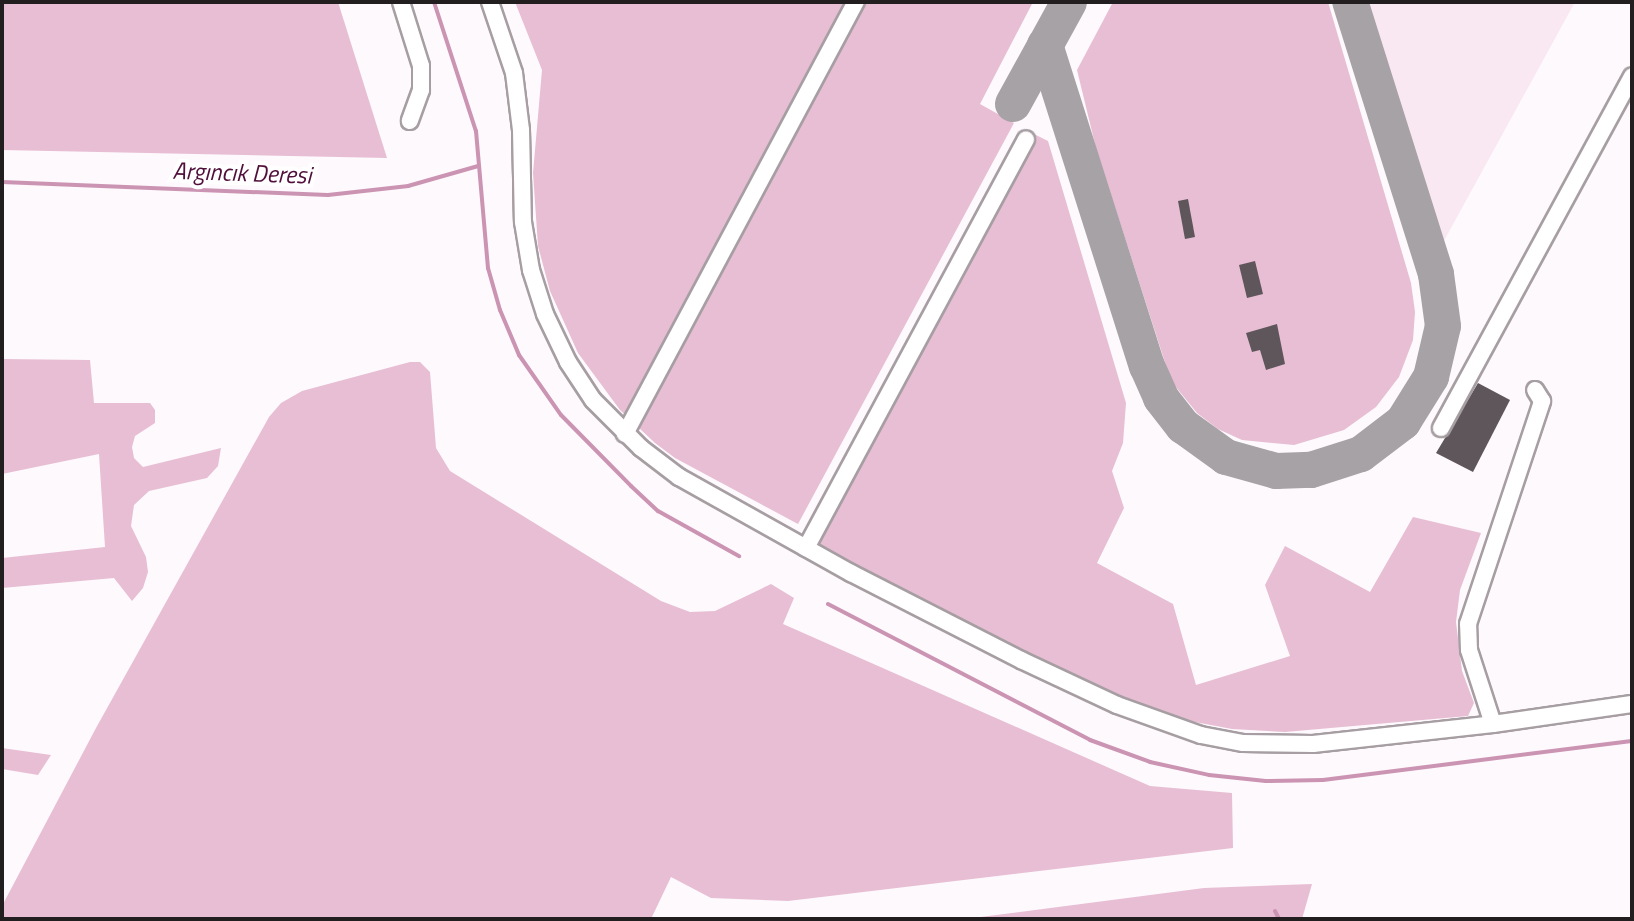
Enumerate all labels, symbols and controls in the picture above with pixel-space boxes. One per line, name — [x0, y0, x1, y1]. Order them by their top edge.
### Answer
water label: Argıncık Deresi — [172, 156, 312, 190]

